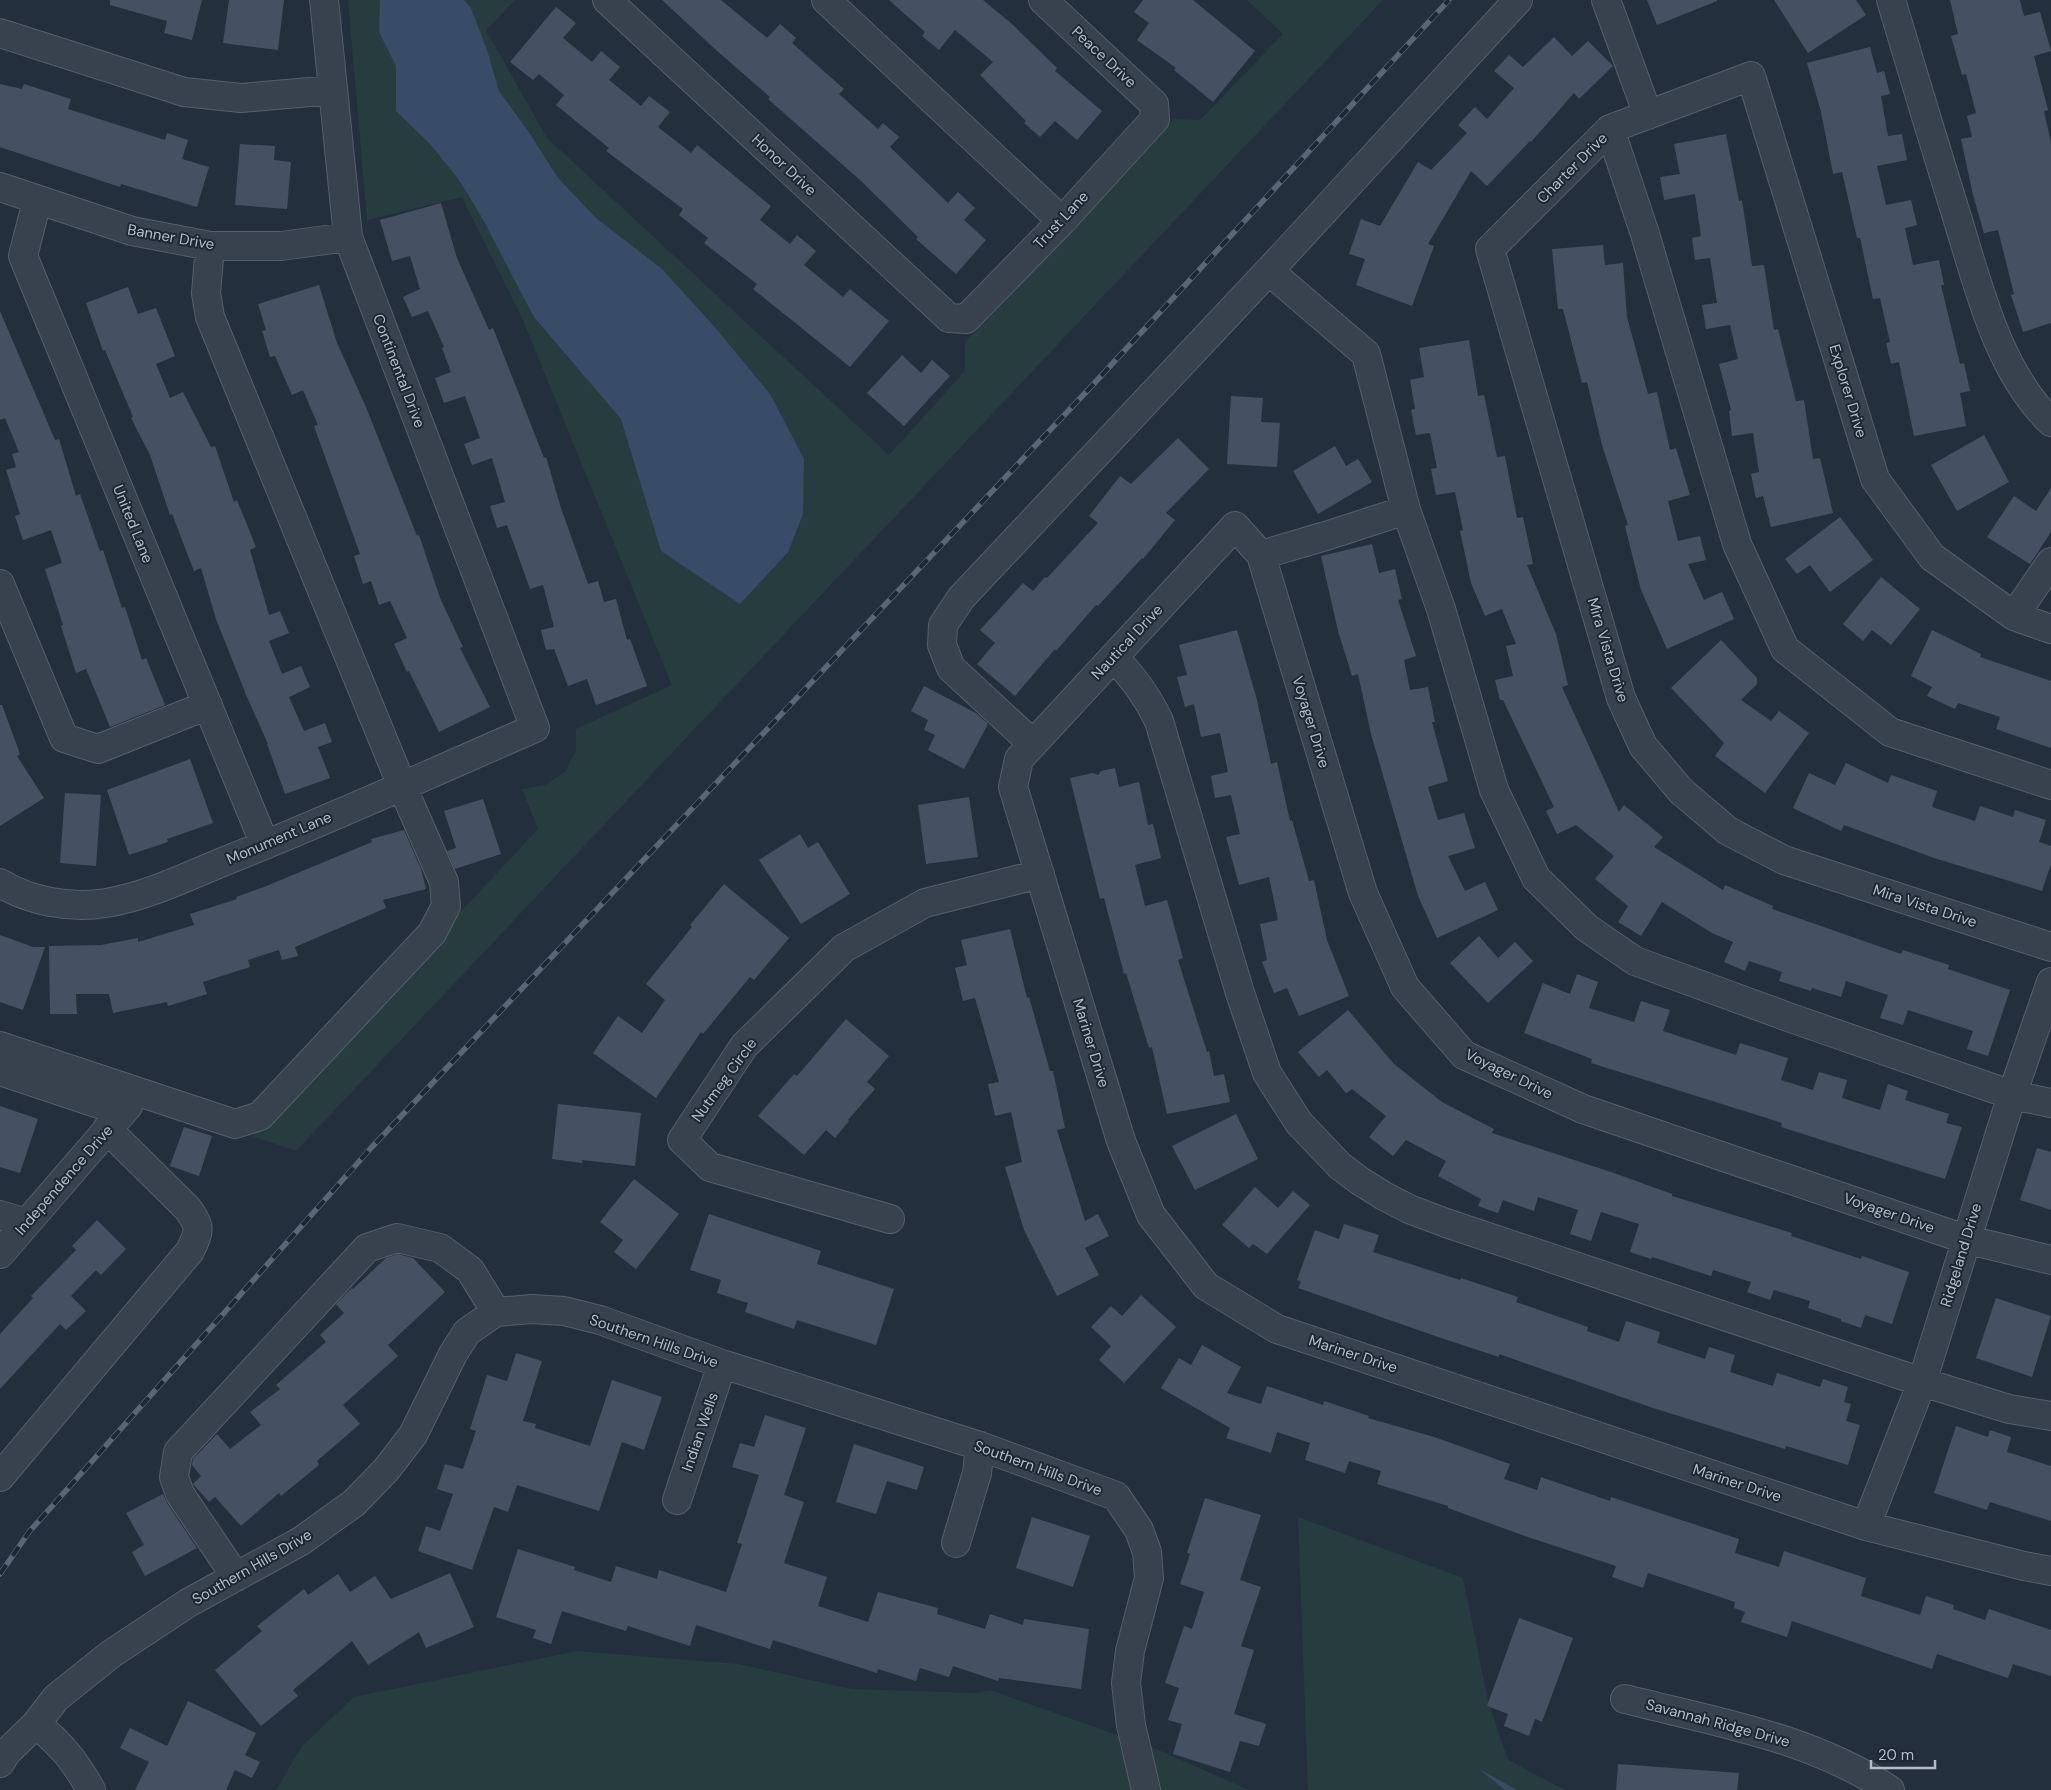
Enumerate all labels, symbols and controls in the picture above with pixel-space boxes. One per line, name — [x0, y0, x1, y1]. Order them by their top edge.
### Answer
street label: Peace Drive — [1067, 22, 1141, 92]
street label: Charter Drive — [1532, 128, 1612, 208]
street label: Honor Drive — [747, 130, 821, 200]
street label: Trust Lane — [1029, 187, 1093, 253]
street label: Banner Drive — [126, 220, 216, 254]
street label: Continental Drive — [368, 311, 430, 431]
street label: Explorer Drive — [1824, 342, 1872, 440]
street label: United Lane — [108, 482, 158, 566]
street label: Mira Vista Drive — [1583, 595, 1633, 705]
street label: Nautical Drive — [1087, 600, 1167, 684]
street label: Voyager Drive — [1288, 674, 1334, 770]
street label: Monument Lane — [223, 807, 335, 869]
street label: Mira Vista Drive — [1870, 880, 1980, 932]
street label: Mariner Drive — [1068, 996, 1114, 1090]
street label: Nutmeg Circle — [687, 1034, 761, 1126]
street label: Voyager Drive — [1462, 1044, 1556, 1104]
street label: Independence Drive — [11, 1121, 117, 1239]
street label: Voyager Drive — [1841, 1188, 1937, 1238]
street label: Ridgeland Drive — [1936, 1201, 1986, 1309]
street label: Southern Hills Drive — [587, 1310, 721, 1372]
street label: Mariner Drive — [1306, 1330, 1400, 1378]
street label: Indian Wells — [677, 1390, 723, 1474]
street label: Southern Hills Drive — [971, 1436, 1105, 1500]
street label: Mariner Drive — [1690, 1459, 1784, 1507]
street label: Southern Hills Drive — [189, 1525, 315, 1609]
street label: Savannah Ridge Drive — [1644, 1694, 1792, 1752]
scale bar — [1871, 1738, 1935, 1770]
text: 20 m — [1878, 1745, 1914, 1765]

